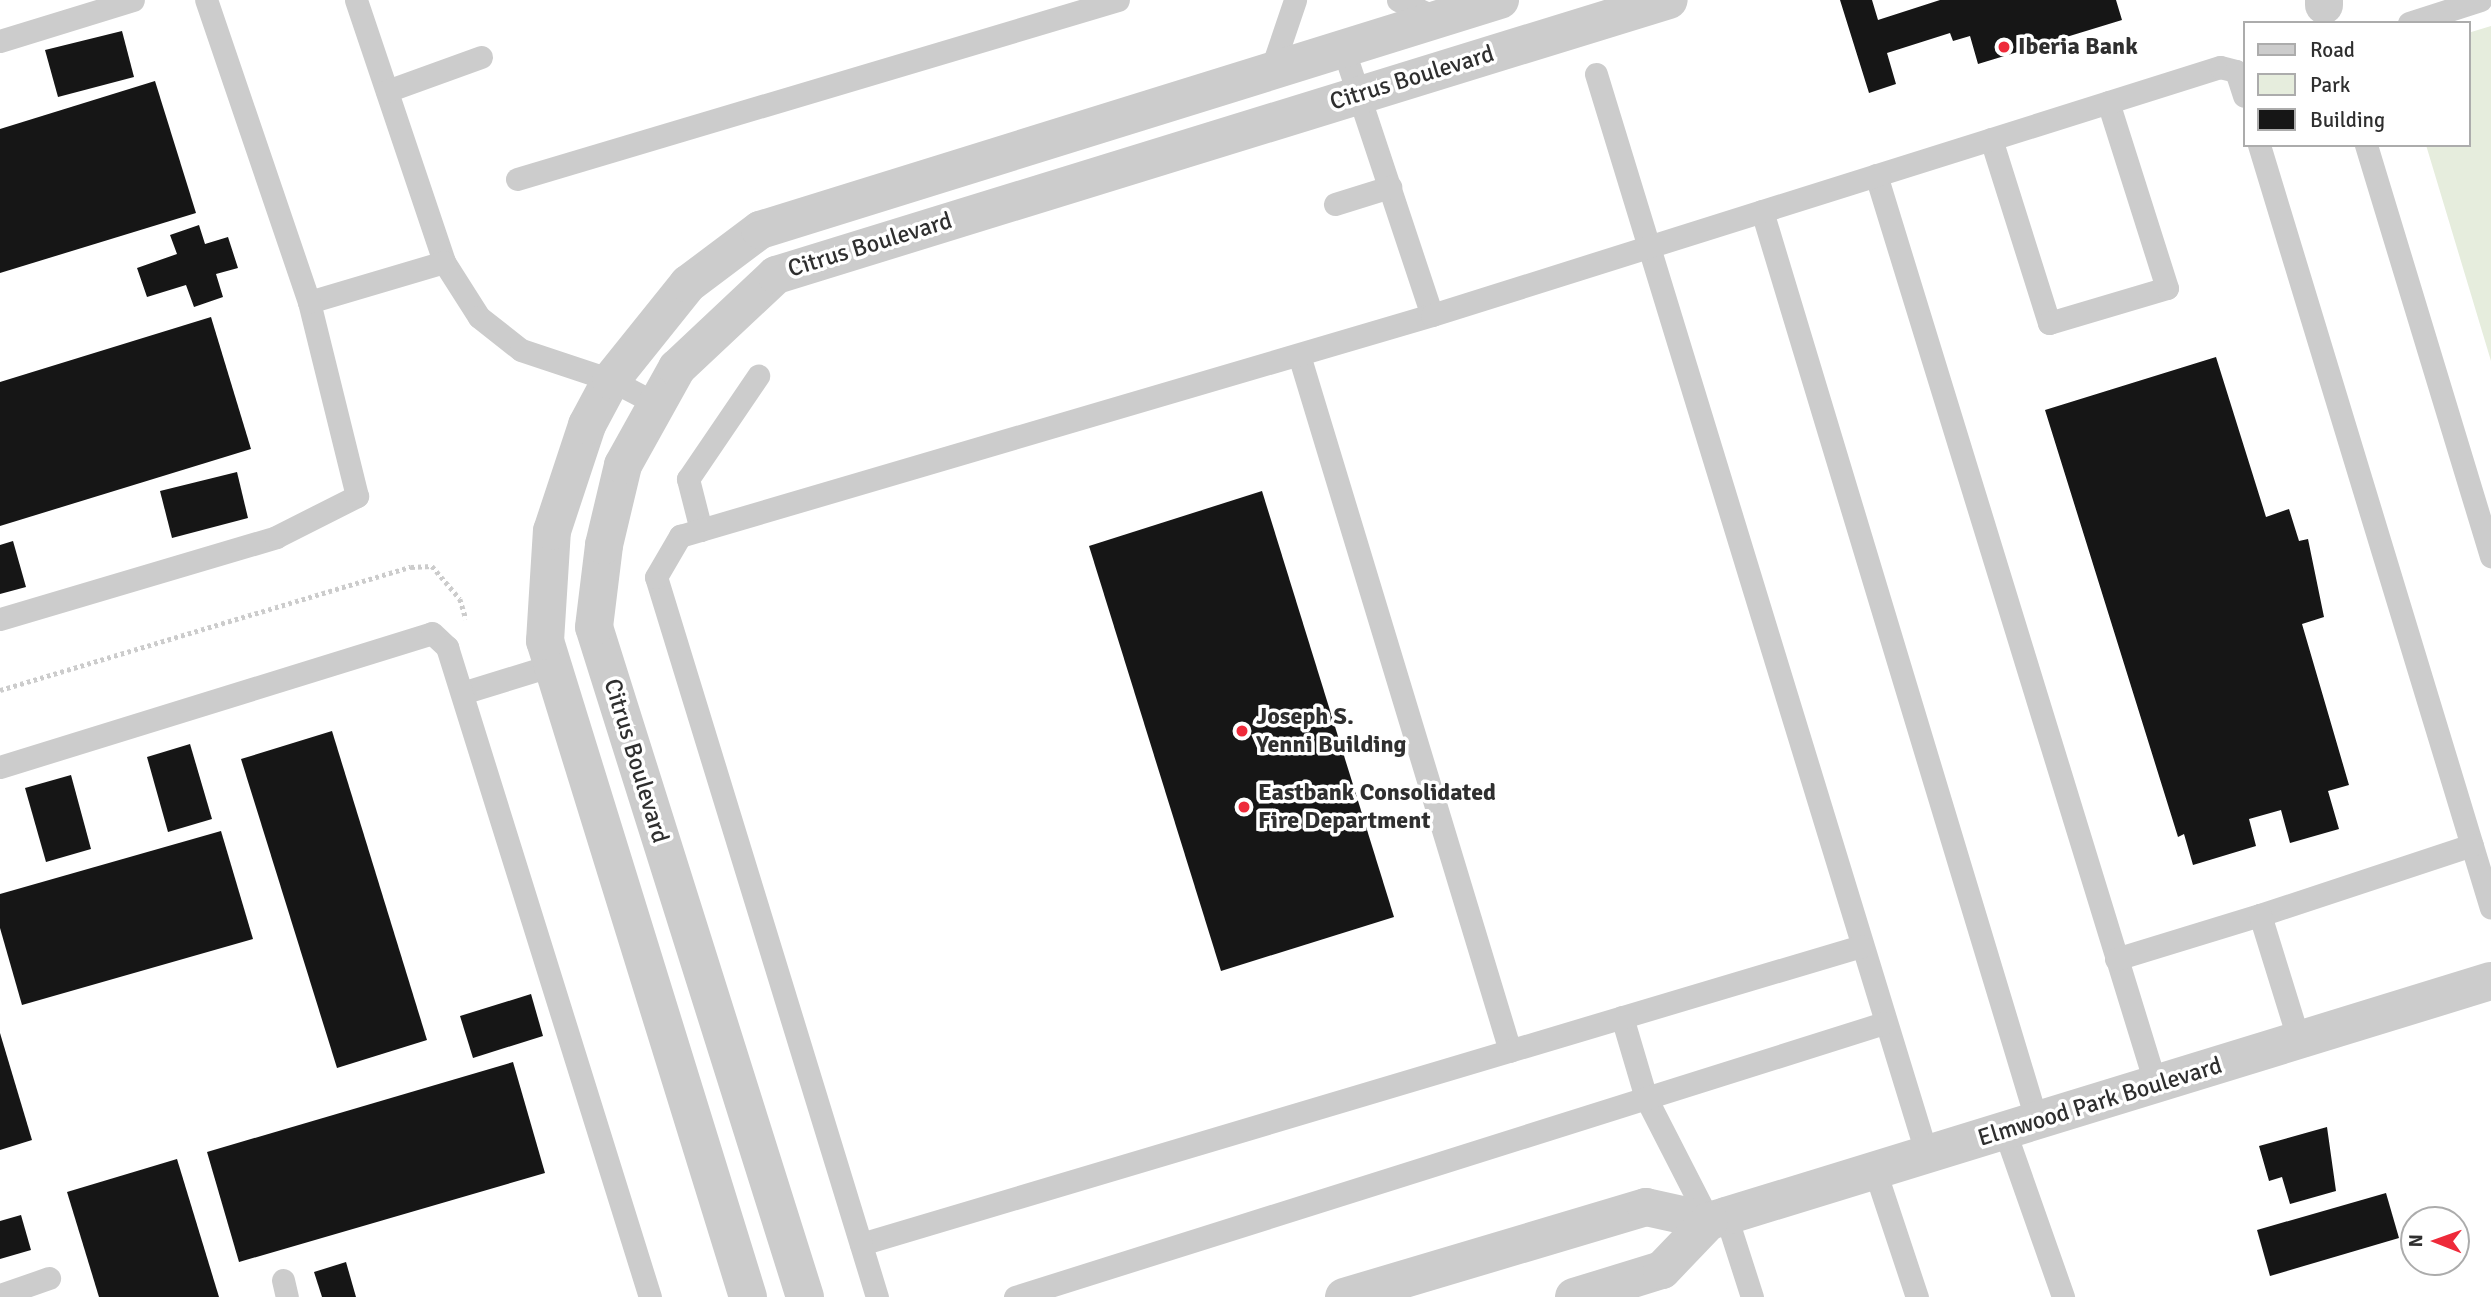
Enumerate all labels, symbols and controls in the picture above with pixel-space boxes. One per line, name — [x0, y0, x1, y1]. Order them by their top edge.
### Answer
legend — [2242, 21, 2470, 147]
place label: Iberia Bank — [2018, 33, 2138, 61]
text: Road — [2310, 37, 2355, 63]
street label: Citrus Boulevard — [1326, 39, 1498, 117]
marker: Iberia Bank — [1996, 39, 2012, 55]
text: Park — [2310, 72, 2350, 98]
text: Building — [2310, 107, 2385, 133]
street label: Citrus Boulevard — [784, 206, 956, 284]
street label: Citrus Boulevard — [597, 675, 675, 847]
place label: Joseph S. Yenni Building — [1256, 703, 1406, 759]
marker: Joseph S. Yenni Building — [1234, 723, 1250, 739]
place label: Eastbank Consolidated Fire Department — [1258, 779, 1496, 835]
marker: Eastbank Consolidated Fire Department — [1236, 799, 1252, 815]
street label: Elmwood Park Boulevard — [1974, 1051, 2226, 1153]
north arrow — [2400, 1206, 2470, 1276]
text: N — [2404, 1234, 2428, 1247]

